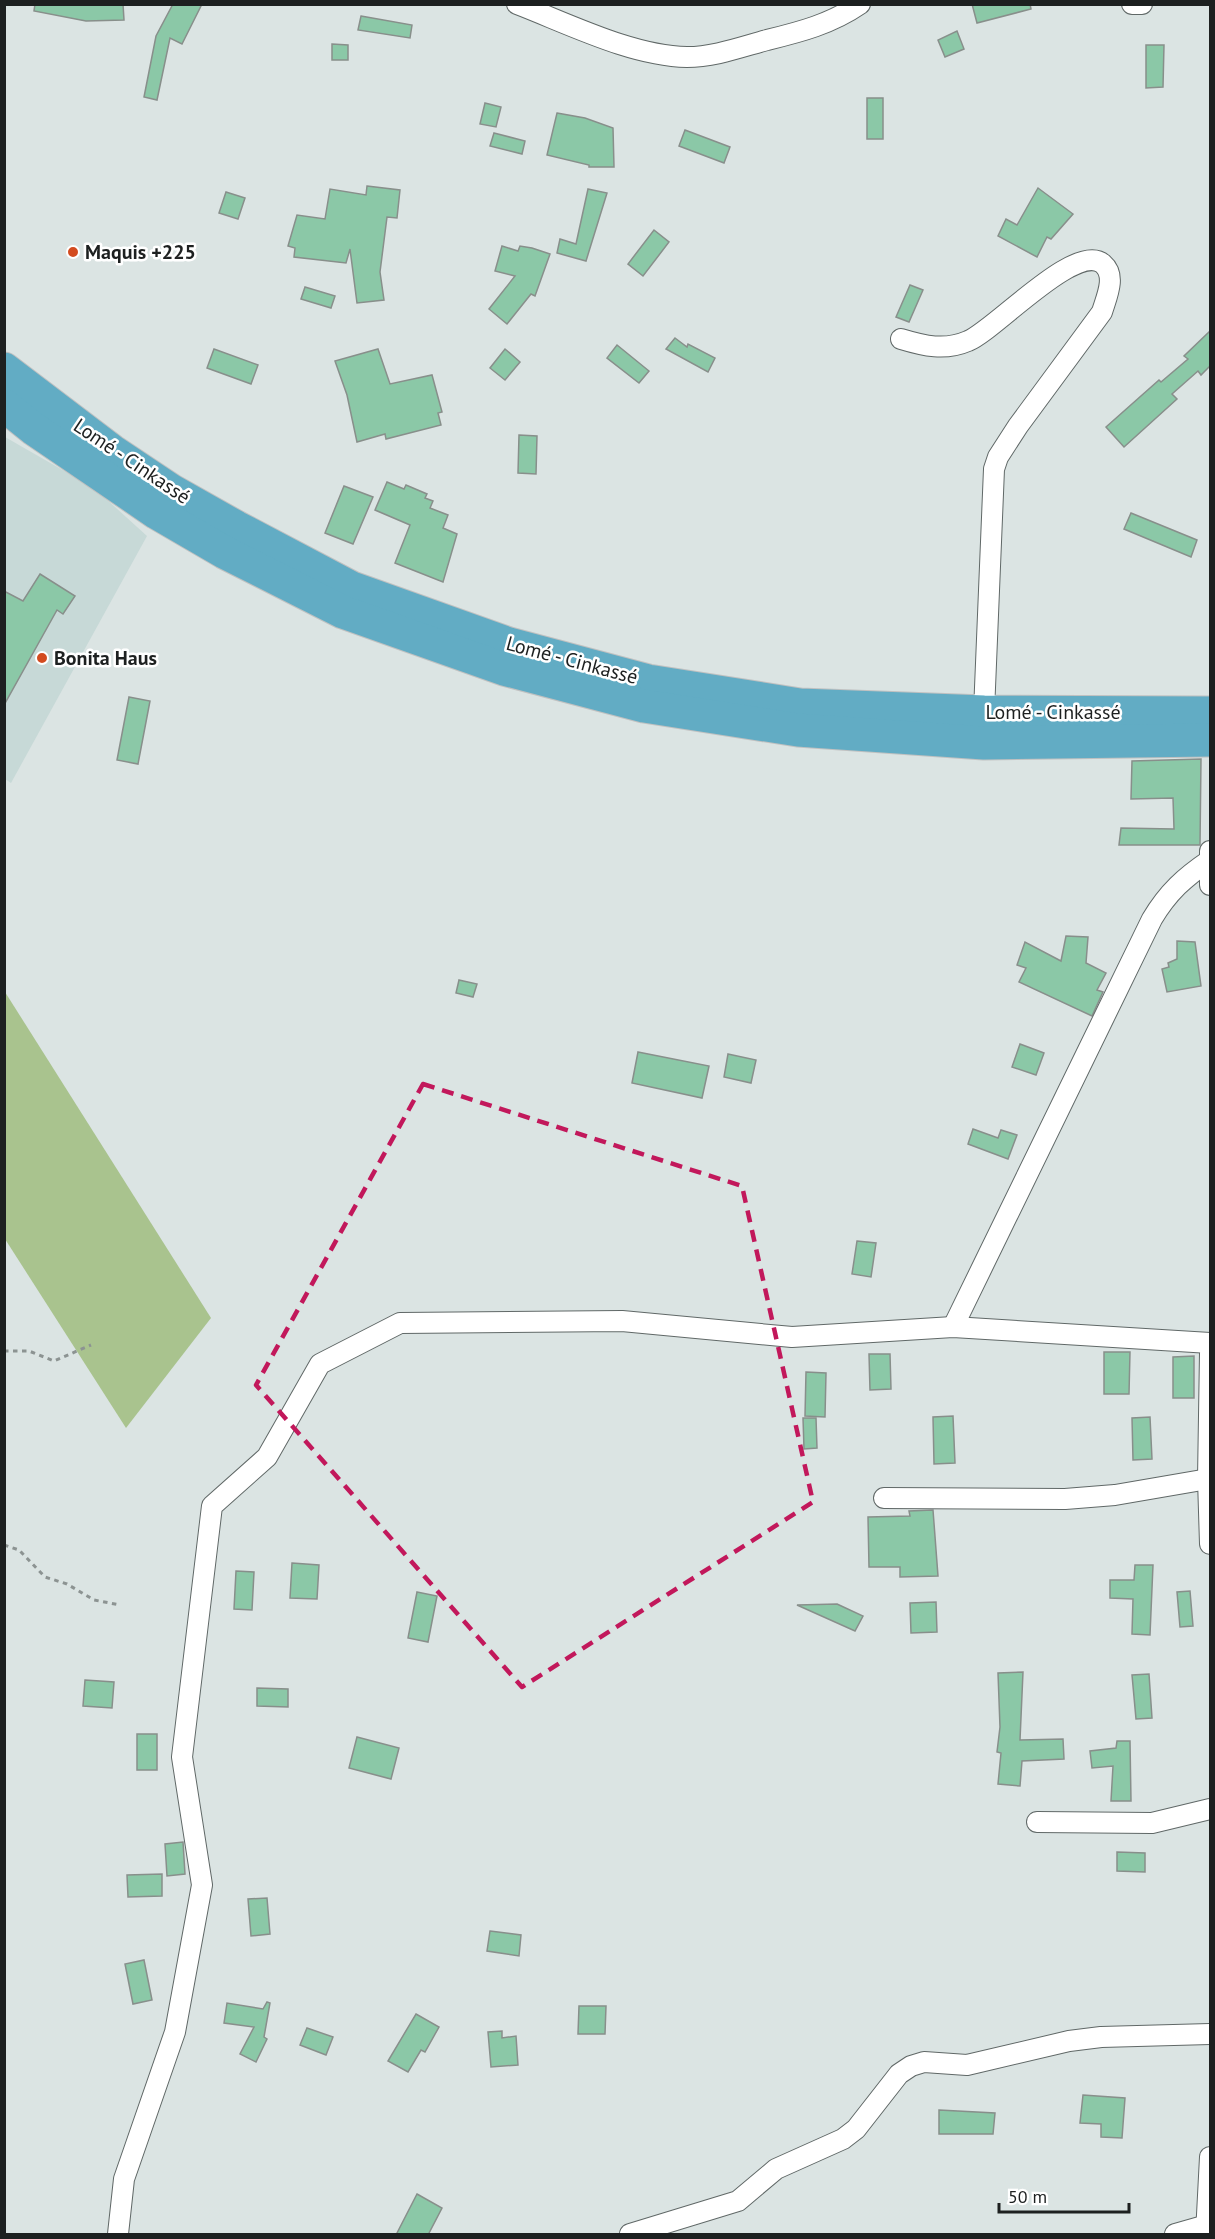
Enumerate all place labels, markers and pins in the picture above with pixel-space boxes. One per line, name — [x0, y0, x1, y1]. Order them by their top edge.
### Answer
place label: Maquis +225 — [85, 239, 196, 265]
marker: Maquis +225 — [66, 245, 80, 259]
place label: Bonita Haus — [54, 645, 157, 671]
marker: Bonita Haus — [35, 651, 49, 665]

